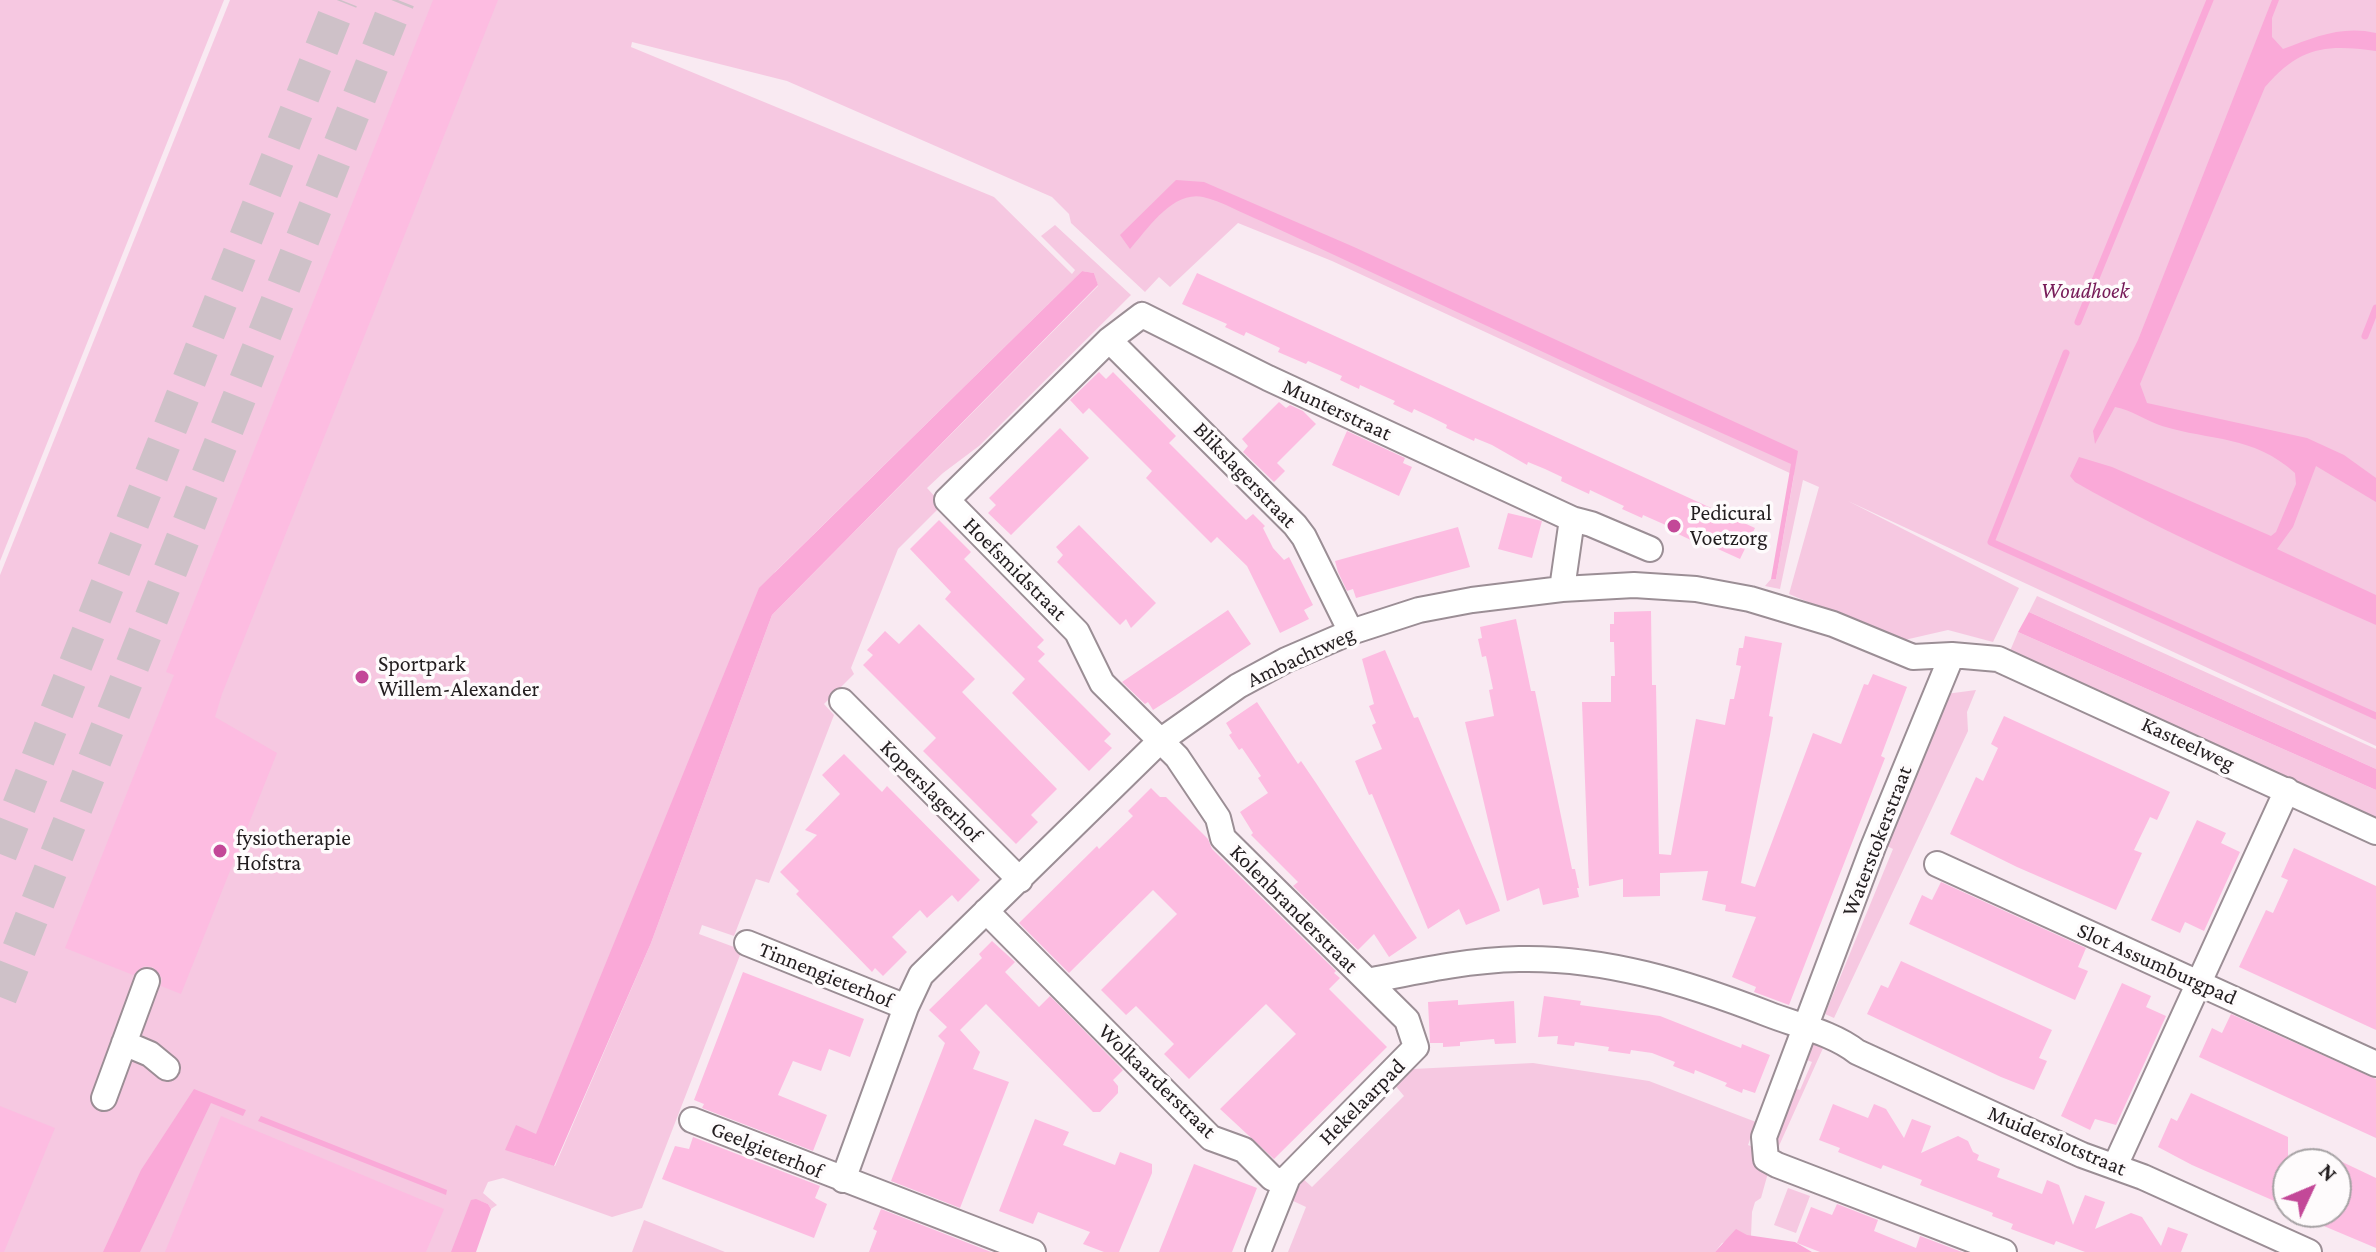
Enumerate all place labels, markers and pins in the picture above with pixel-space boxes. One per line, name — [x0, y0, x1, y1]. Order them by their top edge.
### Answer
place label: Pedicural Voetzorg — [1690, 500, 1772, 552]
marker: Pedicural Voetzorg — [1665, 517, 1683, 535]
place label: Sportpark Willem-Alexander — [378, 651, 539, 702]
marker: Sportpark Willem-Alexander — [353, 668, 371, 686]
place label: fysiotherapie Hofstra — [236, 825, 351, 876]
marker: fysiotherapie Hofstra — [211, 842, 229, 860]

